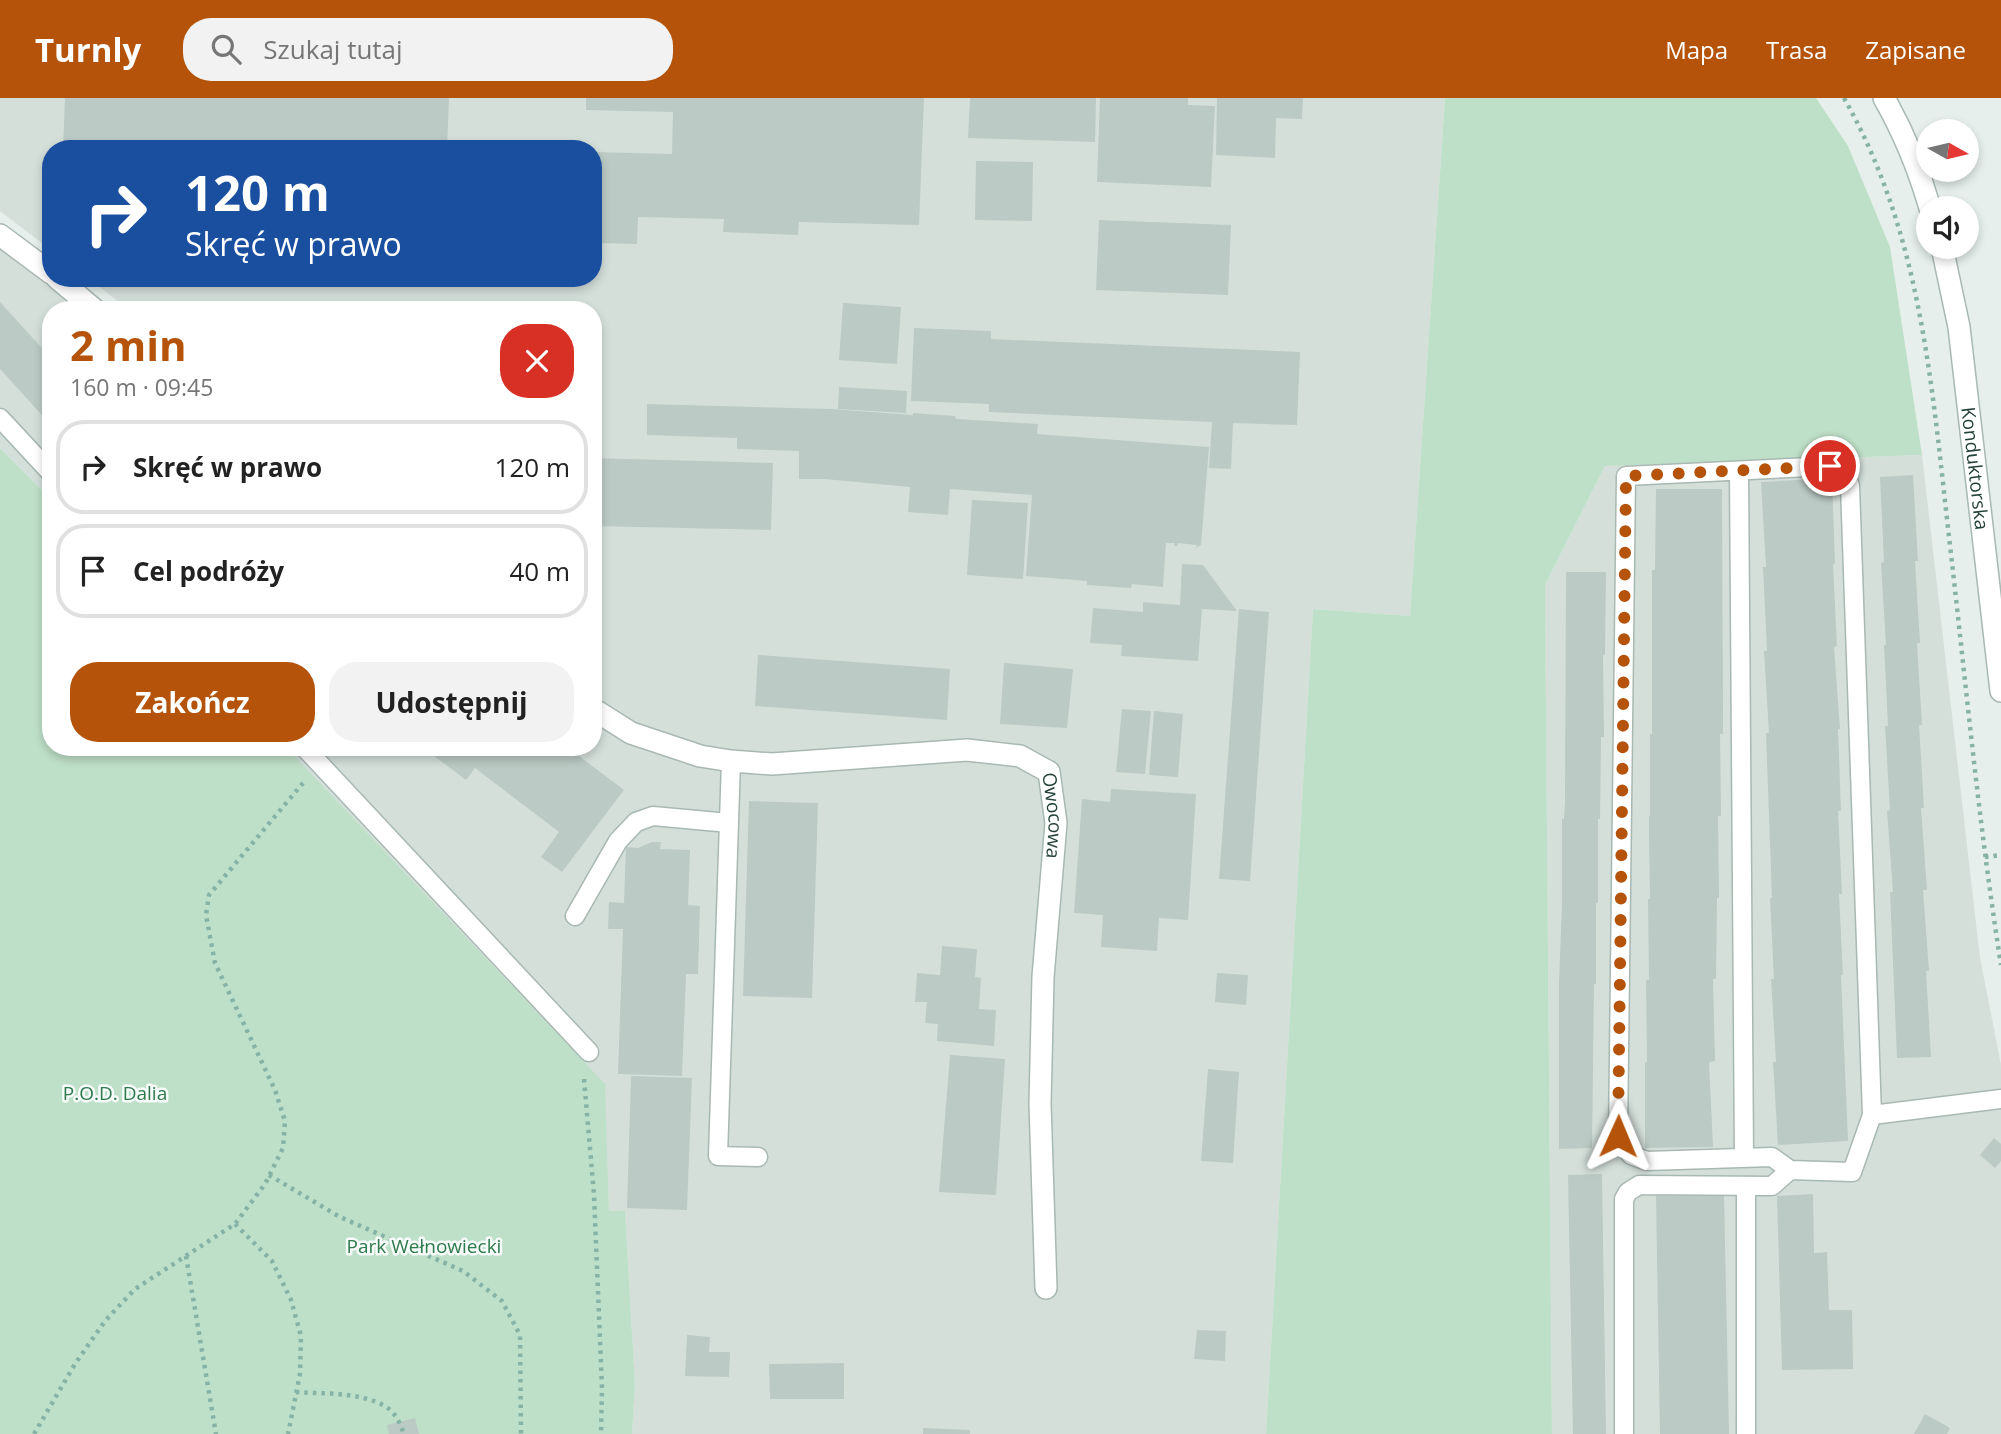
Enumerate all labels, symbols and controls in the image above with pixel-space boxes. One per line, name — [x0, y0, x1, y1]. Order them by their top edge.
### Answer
search box — [183, 18, 673, 81]
text: Turnly — [35, 27, 141, 72]
icon: search — [207, 30, 245, 68]
text: Szukaj tutaj — [263, 31, 403, 67]
text: Mapa — [1665, 33, 1728, 66]
text: Trasa — [1766, 33, 1827, 66]
text: Zapisane — [1865, 33, 1966, 66]
north arrow — [1916, 119, 1979, 182]
map controls — [1916, 119, 1979, 259]
text: 120 m — [185, 159, 330, 225]
icon: right — [70, 168, 161, 259]
button: sound — [1916, 196, 1979, 259]
text: Skręć w prawo — [185, 222, 402, 265]
text: 2 min — [70, 316, 187, 373]
button: close — [500, 324, 574, 398]
text: 160 m · 09:45 — [70, 371, 213, 403]
street label: Konduktorska — [1955, 405, 1995, 531]
pin — [1800, 436, 1860, 496]
icon: arrive — [1811, 447, 1849, 485]
icon: right — [74, 448, 112, 486]
text: Skręć w prawo — [133, 449, 322, 485]
text: 120 m — [495, 449, 570, 485]
icon: arrive — [74, 552, 112, 590]
text: Cel podróży — [133, 553, 284, 589]
text: 40 m — [509, 553, 570, 589]
button: Zakończ — [70, 662, 315, 742]
button: Udostępnij — [329, 662, 574, 742]
street label: Owocowa — [1036, 771, 1069, 860]
park label: P.O.D. Dalia — [63, 1080, 167, 1106]
position arrow — [1581, 1099, 1655, 1173]
park label: Park Wełnowiecki — [347, 1233, 501, 1259]

